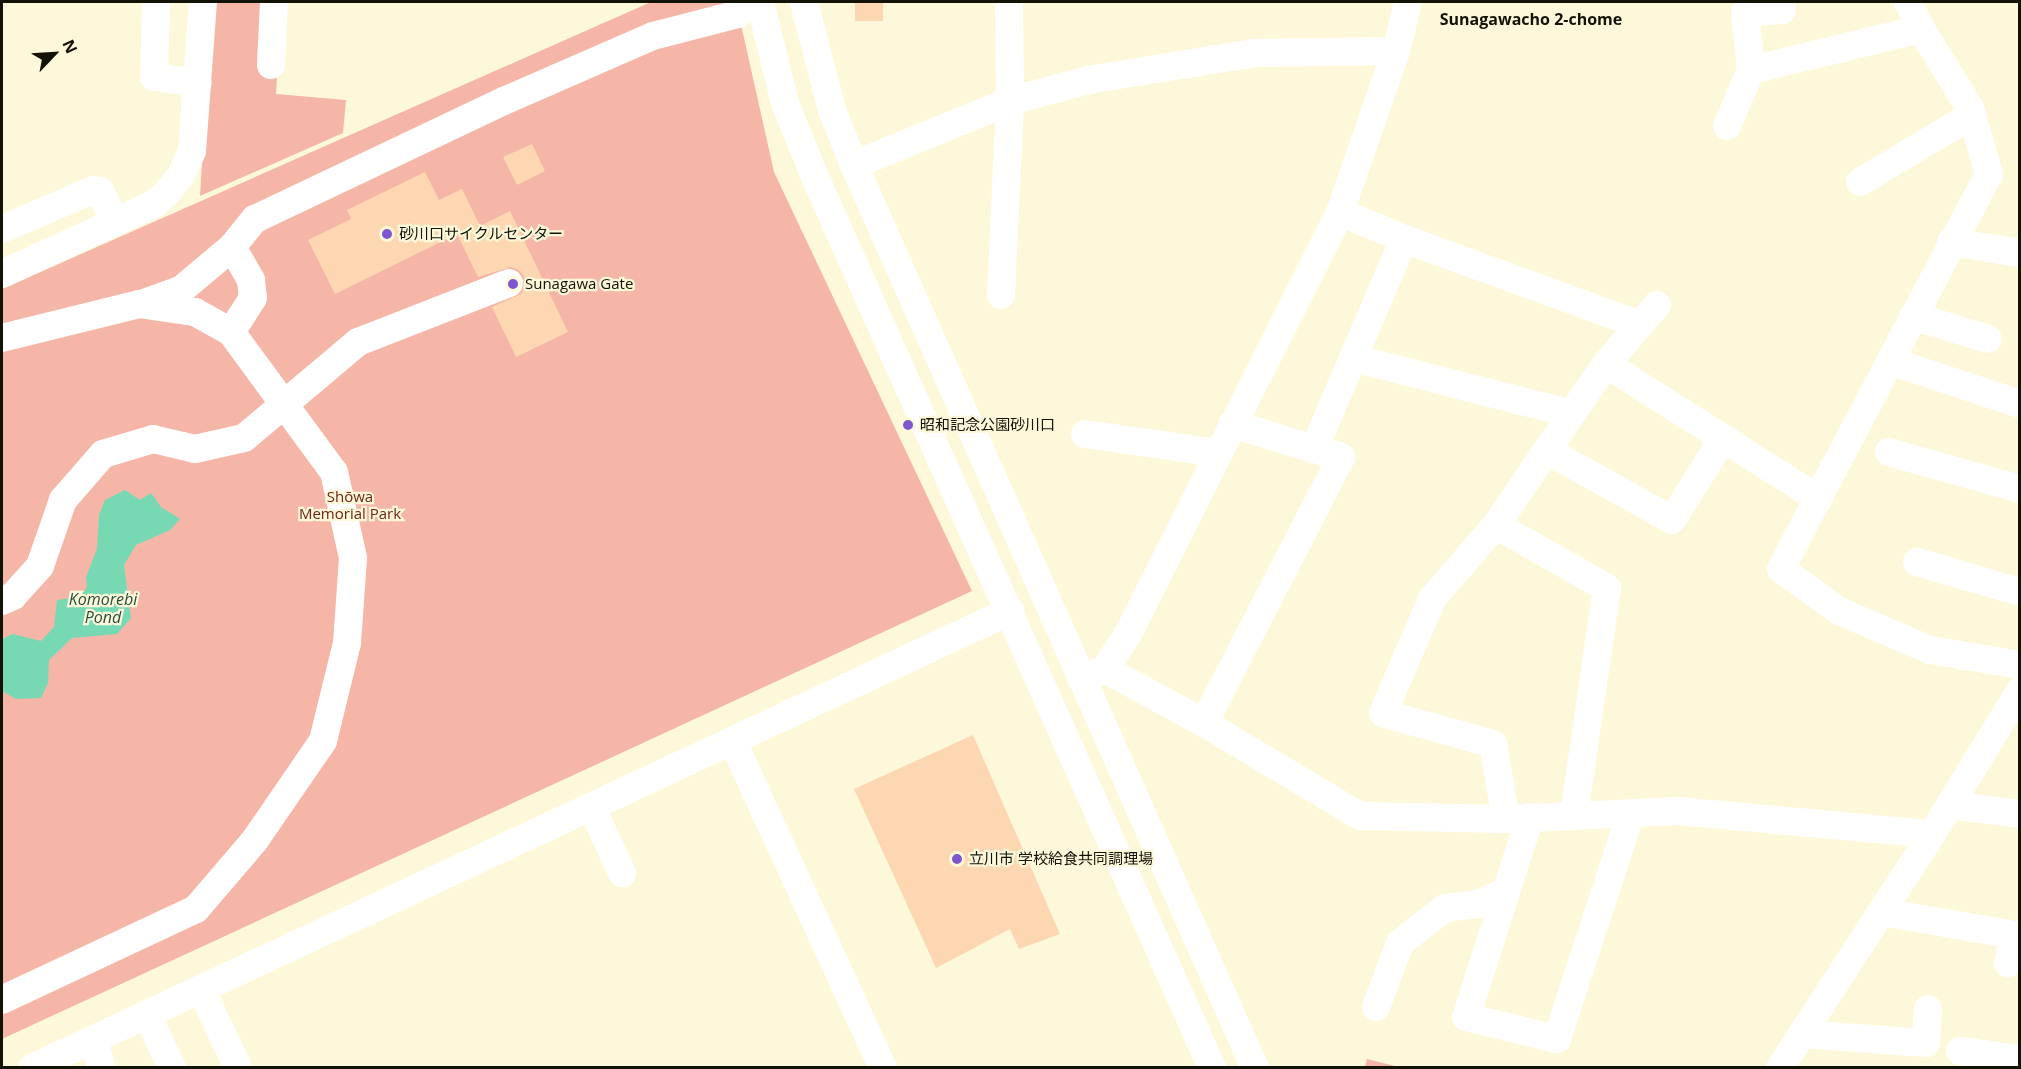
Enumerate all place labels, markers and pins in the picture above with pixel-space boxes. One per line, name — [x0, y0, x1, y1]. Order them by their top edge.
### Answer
place label: 砂川口サイクルセンター — [399, 225, 564, 243]
marker: 砂川口サイクルセンター — [380, 227, 394, 241]
place label: Sunagawa Gate — [525, 275, 633, 293]
marker: Sunagawa Gate — [506, 277, 520, 291]
place label: 昭和記念公園砂川口 — [920, 416, 1055, 434]
marker: 昭和記念公園砂川口 — [901, 418, 915, 432]
place label: 立川市 学校給食共同調理場 — [969, 850, 1153, 868]
marker: 立川市 学校給食共同調理場 — [950, 852, 964, 866]

